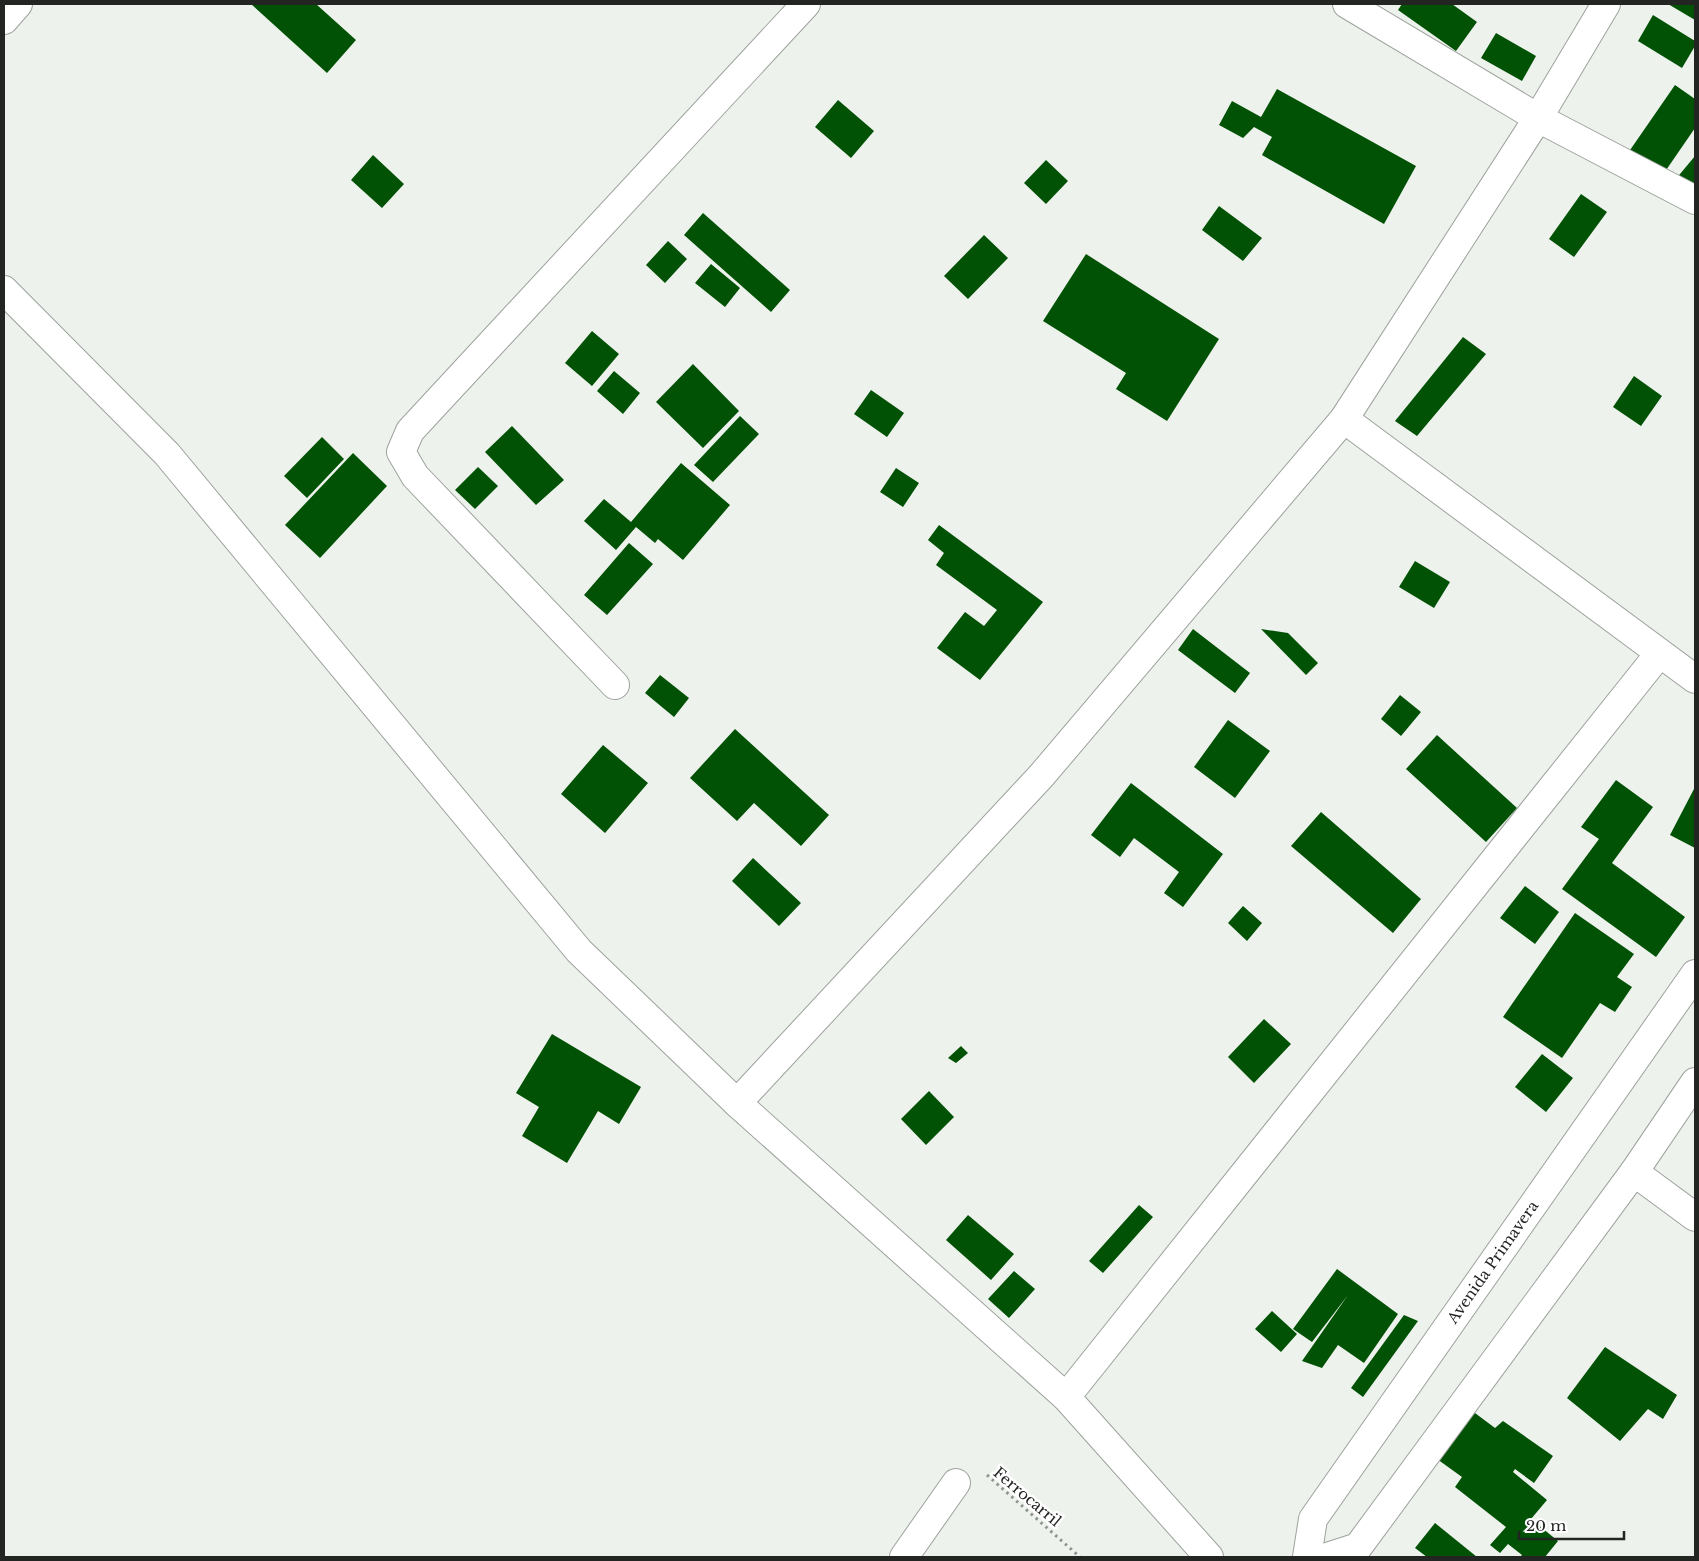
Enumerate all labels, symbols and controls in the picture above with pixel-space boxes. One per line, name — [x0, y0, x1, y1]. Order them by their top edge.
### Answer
street label: Avenida Primavera — [1442, 1196, 1543, 1328]
street label: Ferrocarril — [990, 1463, 1065, 1531]
scale bar — [1519, 1508, 1624, 1540]
text: 20 m — [1526, 1516, 1566, 1535]

